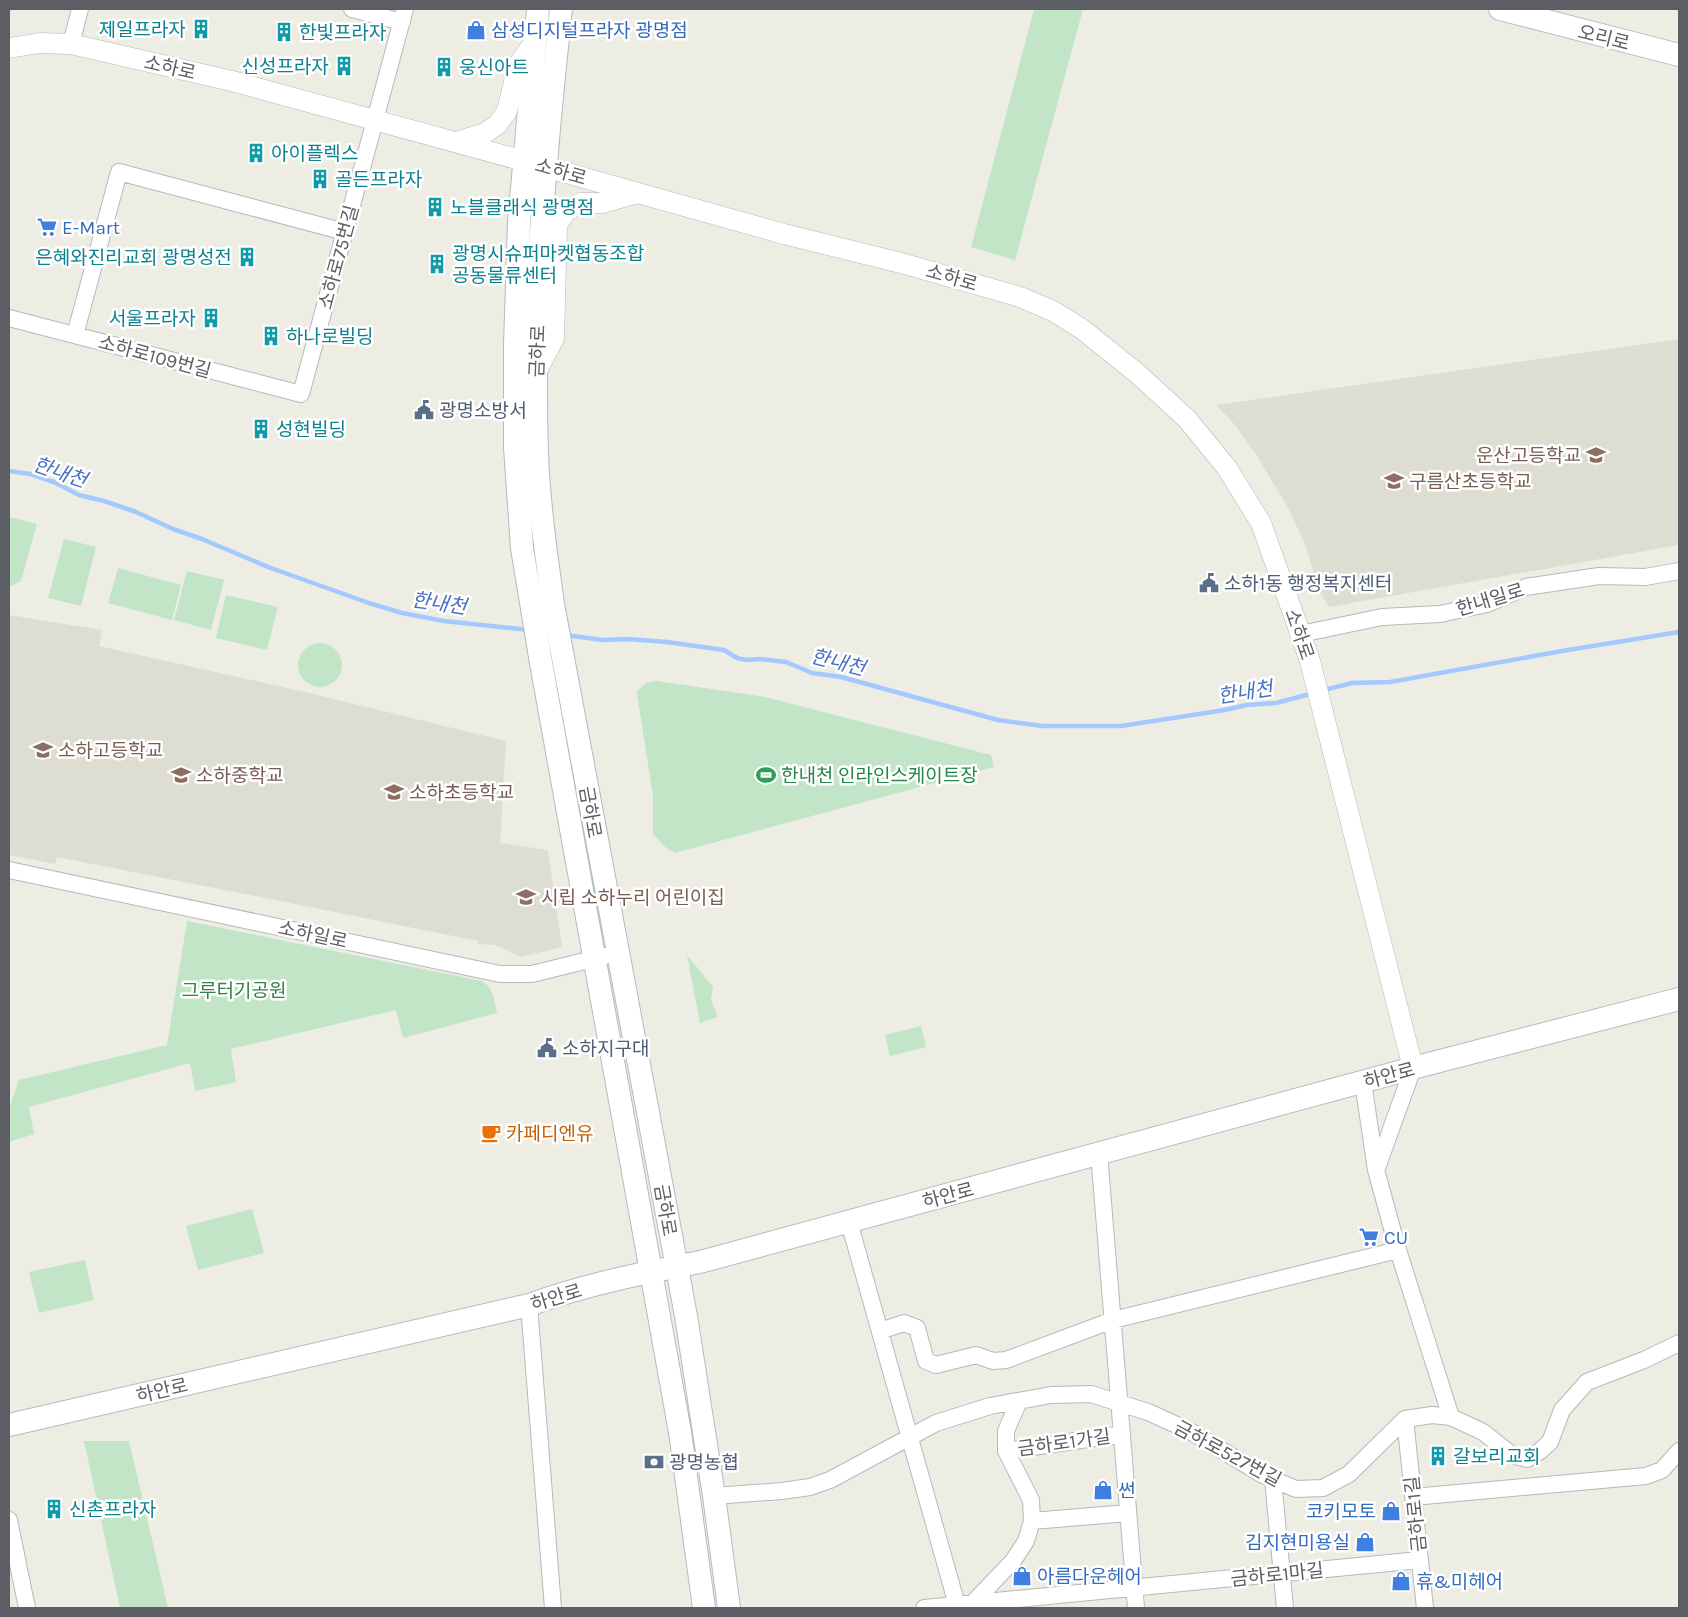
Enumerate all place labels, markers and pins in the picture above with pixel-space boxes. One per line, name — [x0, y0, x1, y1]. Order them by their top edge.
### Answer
building icon: 제일프라자 — [190, 18, 212, 40]
place label: 제일프라자 — [99, 19, 186, 41]
shop icon: 삼성디지털프라자 광명점 — [465, 19, 487, 41]
place label: 삼성디지털프라자 광명점 — [491, 20, 688, 42]
building icon: 한빛프라자 — [273, 21, 295, 43]
place label: 한빛프라자 — [299, 22, 386, 44]
building icon: 신성프라자 — [333, 55, 355, 77]
place label: 신성프라자 — [242, 56, 329, 78]
building icon: 웅신아트 — [433, 56, 455, 78]
place label: 웅신아트 — [459, 57, 529, 79]
building icon: 아이플렉스 — [245, 142, 267, 164]
place label: 아이플렉스 — [271, 143, 358, 165]
building icon: 골든프라자 — [309, 168, 331, 190]
place label: 골든프라자 — [335, 169, 422, 191]
building icon: 노블클래식 광명점 — [424, 196, 446, 218]
place label: 노블클래식 광명점 — [450, 197, 594, 219]
supermarket icon: E-Mart — [36, 216, 58, 238]
place label: E-Mart — [62, 217, 120, 239]
place label: 광명시슈퍼마켓협동조합 공동물류센터 — [452, 243, 645, 287]
building icon: 은혜와진리교회 광명성전 — [236, 246, 258, 268]
place label: 은혜와진리교회 광명성전 — [35, 247, 232, 269]
building icon: 광명시슈퍼마켓협동조합 공동물류센터 — [426, 253, 448, 275]
building icon: 서울프라자 — [200, 307, 222, 329]
place label: 서울프라자 — [109, 308, 196, 330]
building icon: 하나로빌딩 — [260, 325, 282, 347]
place label: 하나로빌딩 — [286, 326, 373, 348]
public building icon: 광명소방서 — [413, 399, 435, 421]
place label: 광명소방서 — [439, 400, 526, 422]
building icon: 성현빌딩 — [250, 418, 272, 440]
place label: 성현빌딩 — [276, 419, 346, 441]
school or university icon: 운산고등학교 — [1585, 444, 1607, 466]
place label: 운산고등학교 — [1476, 445, 1581, 467]
school or university icon: 구름산초등학교 — [1383, 470, 1405, 492]
place label: 구름산초등학교 — [1409, 471, 1531, 493]
public building icon: 소하1동 행정복지센터 — [1198, 572, 1220, 594]
place label: 소하1동 행정복지센터 — [1224, 573, 1392, 595]
school or university icon: 소하고등학교 — [32, 739, 54, 761]
place label: 소하고등학교 — [58, 740, 163, 762]
school or university icon: 소하중학교 — [170, 764, 192, 786]
sports icon: 한내천 인라인스케이트장 — [755, 764, 777, 786]
place label: 소하중학교 — [196, 765, 283, 787]
place label: 한내천 인라인스케이트장 — [781, 765, 978, 787]
school or university icon: 소하초등학교 — [383, 781, 405, 803]
place label: 소하초등학교 — [409, 782, 514, 804]
school or university icon: 시립 소하누리 어린이집 — [515, 886, 537, 908]
place label: 시립 소하누리 어린이집 — [541, 887, 725, 909]
public building icon: 소하지구대 — [536, 1037, 558, 1059]
place label: 소하지구대 — [562, 1038, 649, 1060]
cafe icon: 카페디엔유 — [480, 1122, 502, 1144]
place label: 카페디엔유 — [506, 1123, 593, 1145]
supermarket icon: CU — [1358, 1226, 1380, 1248]
place label: CU — [1384, 1227, 1408, 1249]
building icon: 갈보리교회 — [1427, 1445, 1449, 1467]
place label: 갈보리교회 — [1453, 1446, 1540, 1468]
bank icon: 광명농협 — [643, 1451, 665, 1473]
place label: 광명농협 — [669, 1452, 739, 1474]
shop icon: 썬 — [1092, 1479, 1114, 1501]
place label: 썬 — [1118, 1480, 1135, 1502]
building icon: 신촌프라자 — [43, 1498, 65, 1520]
place label: 신촌프라자 — [69, 1499, 156, 1521]
shop icon: 코키모토 — [1380, 1500, 1402, 1522]
place label: 코키모토 — [1306, 1501, 1376, 1523]
shop icon: 김지현미용실 — [1354, 1531, 1376, 1553]
place label: 김지현미용실 — [1245, 1532, 1350, 1554]
shop icon: 아름다운헤어 — [1011, 1565, 1033, 1587]
place label: 아름다운헤어 — [1037, 1566, 1142, 1588]
shop icon: 휴&미헤어 — [1390, 1570, 1412, 1592]
place label: 휴&미헤어 — [1416, 1571, 1503, 1593]

